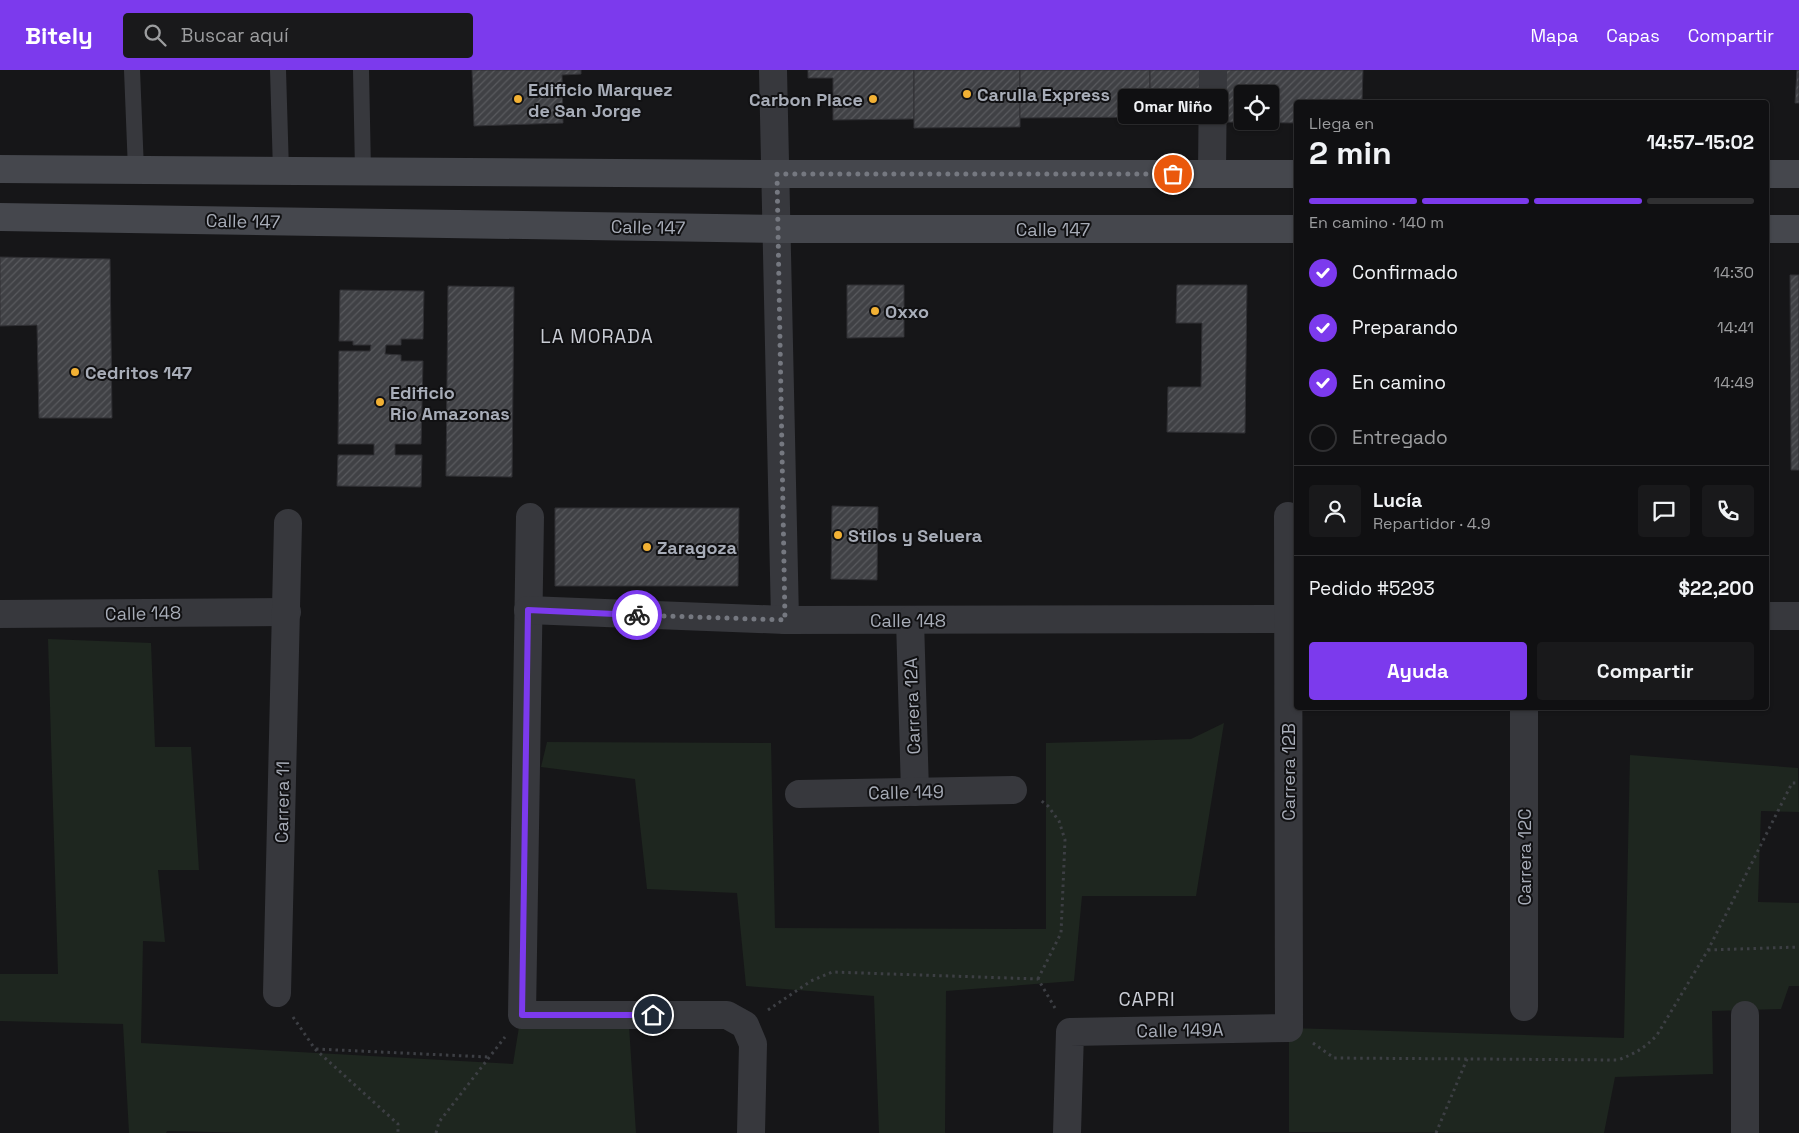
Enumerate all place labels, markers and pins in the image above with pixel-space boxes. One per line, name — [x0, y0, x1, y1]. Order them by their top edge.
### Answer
place label: Edificio Marquez de San Jorge — [528, 78, 673, 122]
place label: Carulla Express — [977, 83, 1110, 106]
place label: Carbon Place — [749, 88, 863, 111]
marker: Carulla Express — [961, 88, 973, 100]
callout: Omar Niño — [1118, 89, 1228, 124]
marker: Edificio Marquez de San Jorge — [512, 93, 524, 105]
marker: Carbon Place — [867, 93, 879, 105]
pin — [1152, 153, 1194, 195]
place label: Oxxo — [885, 300, 929, 323]
marker: Oxxo — [869, 305, 881, 317]
place label: Cedritos 147 — [85, 361, 192, 384]
marker: Cedritos 147 — [69, 366, 81, 378]
place label: Edificio Rio Amazonas — [390, 381, 510, 425]
marker: Edificio Rio Amazonas — [374, 396, 386, 408]
place label: Stilos y Seluera — [848, 524, 983, 547]
marker: Stilos y Seluera — [832, 529, 844, 541]
place label: Zaragoza — [657, 536, 738, 559]
marker: Zaragoza — [641, 541, 653, 553]
pin — [632, 994, 674, 1036]

